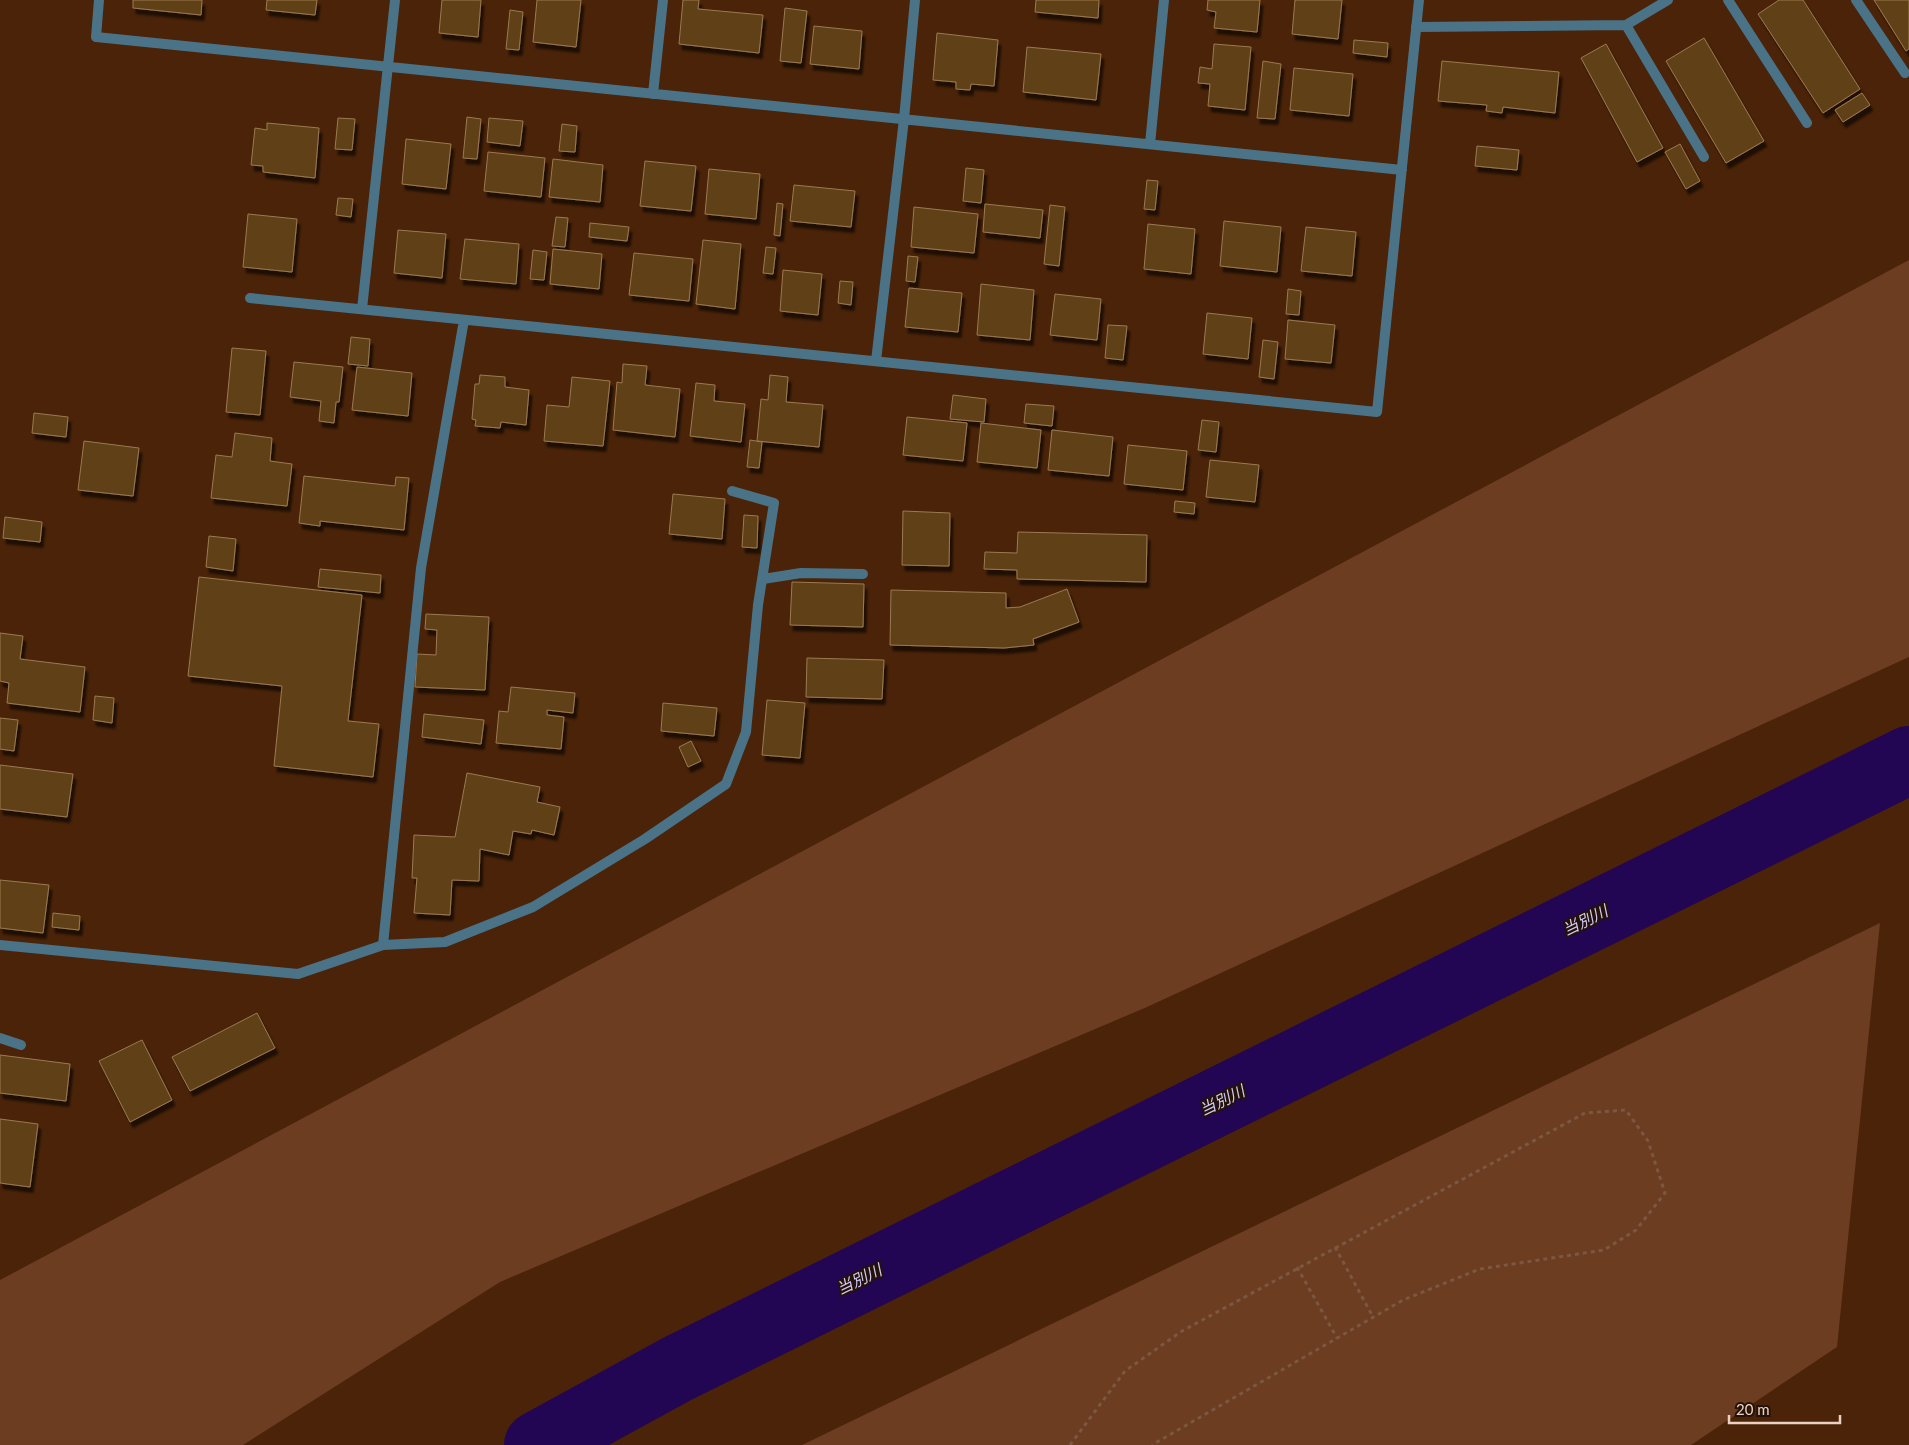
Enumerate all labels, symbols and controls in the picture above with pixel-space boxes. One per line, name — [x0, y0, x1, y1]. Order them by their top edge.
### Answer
water label: 当別川 — [1559, 900, 1612, 939]
water label: 当別川 — [1196, 1080, 1249, 1119]
water label: 当別川 — [833, 1259, 886, 1298]
scale bar — [1729, 1392, 1840, 1424]
text: 20 m — [1736, 1400, 1770, 1418]

